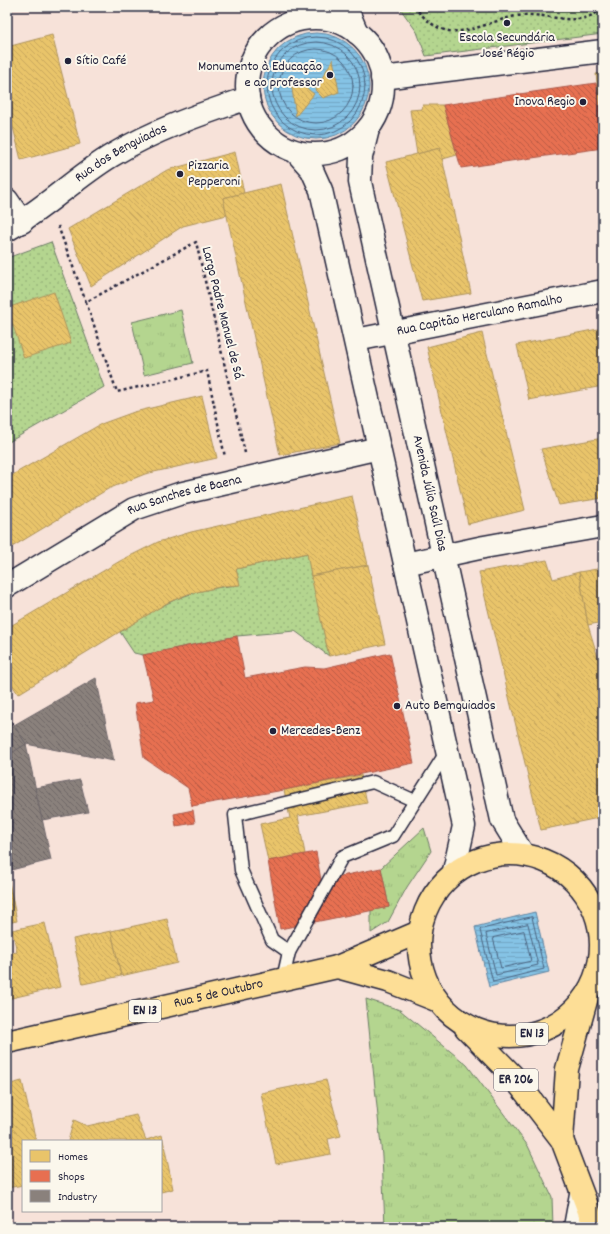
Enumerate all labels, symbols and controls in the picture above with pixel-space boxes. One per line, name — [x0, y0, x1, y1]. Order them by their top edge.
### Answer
marker: Escola Secundária José Régio — [502, 18, 512, 28]
place label: Escola Secundária José Régio — [459, 28, 555, 64]
place label: Sítio Café — [76, 51, 126, 71]
marker: Sítio Café — [63, 56, 73, 66]
place label: Monumento à Educação e ao professor — [198, 57, 323, 93]
marker: Monumento à Educação e ao professor — [325, 70, 335, 80]
place label: Inova Regio — [514, 92, 575, 112]
marker: Inova Regio — [578, 97, 588, 107]
street label: Rua dos Benguiados — [71, 119, 171, 188]
place label: Pizzaria Pepperoni — [188, 156, 240, 192]
marker: Pizzaria Pepperoni — [175, 169, 185, 179]
street label: Largo Padre Manuel de Sá — [196, 245, 248, 381]
street label: Rua Capitão Herculano Ramalho — [395, 289, 564, 342]
street label: Avenida Júlio Saúl Dias — [407, 433, 452, 554]
street label: Rua Sanches de Baena — [123, 470, 244, 521]
place label: Auto Bemguiados — [405, 696, 496, 716]
marker: Auto Bemguiados — [392, 701, 402, 711]
place label: Mercedes-Benz — [281, 721, 361, 741]
marker: Mercedes-Benz — [268, 726, 278, 736]
street label: Rua 5 de Outubro — [172, 974, 265, 1014]
road number: EN 13 — [129, 1000, 161, 1022]
road number: EN 13 — [516, 1023, 548, 1045]
road number: ER 206 — [494, 1069, 538, 1091]
legend — [22, 1140, 162, 1212]
text: Homes — [58, 1149, 88, 1166]
text: Shops — [58, 1169, 85, 1186]
text: Industry — [58, 1189, 98, 1206]

